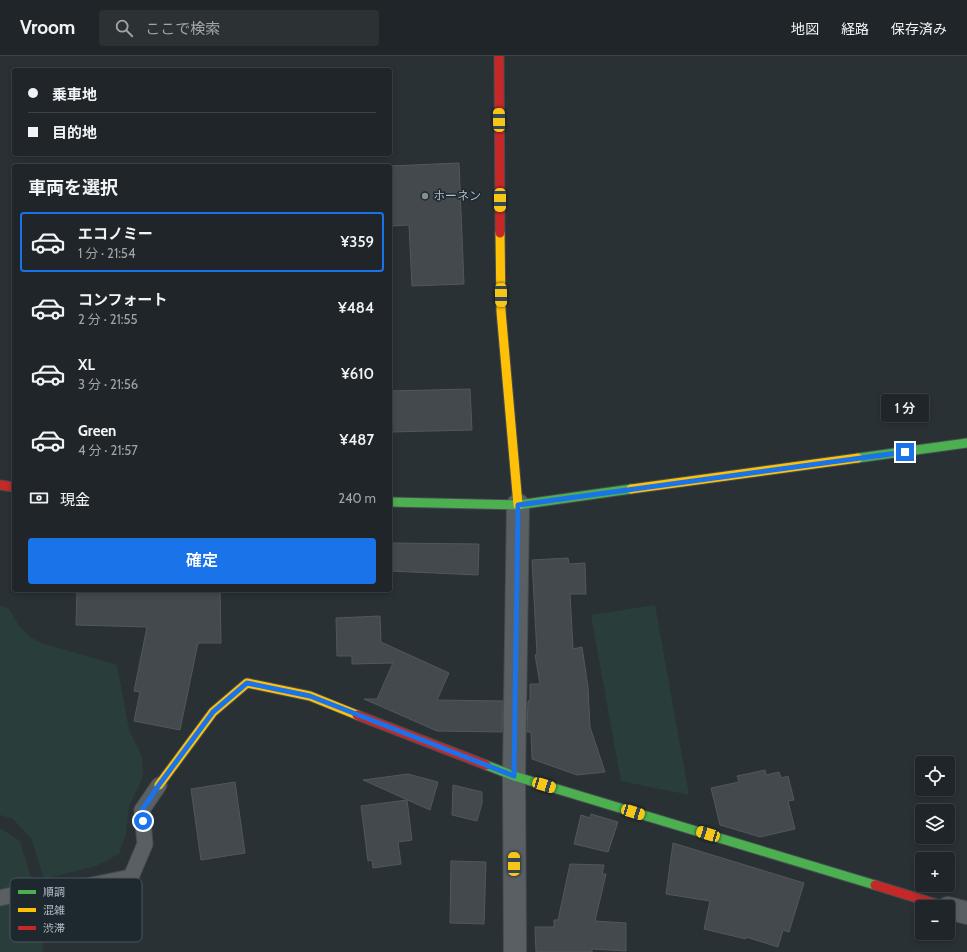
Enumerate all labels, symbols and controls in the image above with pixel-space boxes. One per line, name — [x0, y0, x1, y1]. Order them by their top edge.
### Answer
search box — [99, 10, 379, 46]
text: Vroom — [20, 16, 75, 39]
icon: search — [113, 17, 135, 39]
text: ここで検索 — [145, 20, 220, 38]
text: 地図 — [791, 20, 819, 38]
text: 経路 — [841, 20, 869, 38]
text: 保存済み — [891, 20, 947, 38]
text: 乗車地 — [52, 86, 97, 104]
car — [493, 108, 505, 132]
text: 目的地 — [52, 124, 97, 142]
text: 車両を選択 — [28, 177, 118, 199]
place label: ホーネン — [433, 188, 481, 203]
car — [494, 188, 506, 212]
marker: ホーネン — [420, 191, 430, 201]
icon: car — [30, 224, 66, 260]
text: エコノミー — [78, 225, 153, 243]
text: ¥359 — [341, 233, 374, 251]
text: 1 分 · 21:54 — [78, 245, 135, 261]
car — [495, 283, 507, 307]
icon: car — [30, 290, 66, 326]
text: コンフォート — [78, 291, 168, 309]
text: ¥484 — [338, 299, 374, 317]
text: 2 分 · 21:55 — [78, 311, 138, 327]
icon: car — [30, 356, 66, 392]
text: XL — [78, 356, 95, 374]
text: ¥610 — [341, 365, 374, 383]
text: 3 分 · 21:56 — [78, 376, 138, 392]
callout: 1 分 — [881, 394, 929, 422]
text: 1 分 — [895, 400, 915, 416]
icon: car — [30, 422, 66, 458]
text: Green — [78, 422, 116, 440]
text: ¥487 — [339, 431, 374, 449]
text: 4 分 · 21:57 — [78, 442, 138, 458]
route end — [896, 443, 914, 461]
icon: cash — [28, 487, 50, 509]
text: 240 m — [338, 490, 376, 506]
text: 現金 — [60, 491, 90, 509]
button: 確定 — [28, 538, 376, 584]
map controls — [915, 756, 955, 940]
button: locate — [915, 756, 955, 796]
car — [531, 776, 557, 794]
car — [620, 803, 646, 821]
button: layers — [915, 804, 955, 844]
route start — [134, 812, 152, 830]
car — [695, 825, 721, 843]
car — [508, 852, 520, 876]
button: + — [915, 852, 955, 892]
legend — [10, 878, 142, 942]
text: 順調 — [43, 885, 65, 899]
button: − — [915, 900, 955, 940]
text: 混雑 — [43, 903, 65, 917]
text: 渋滞 — [43, 921, 65, 935]

